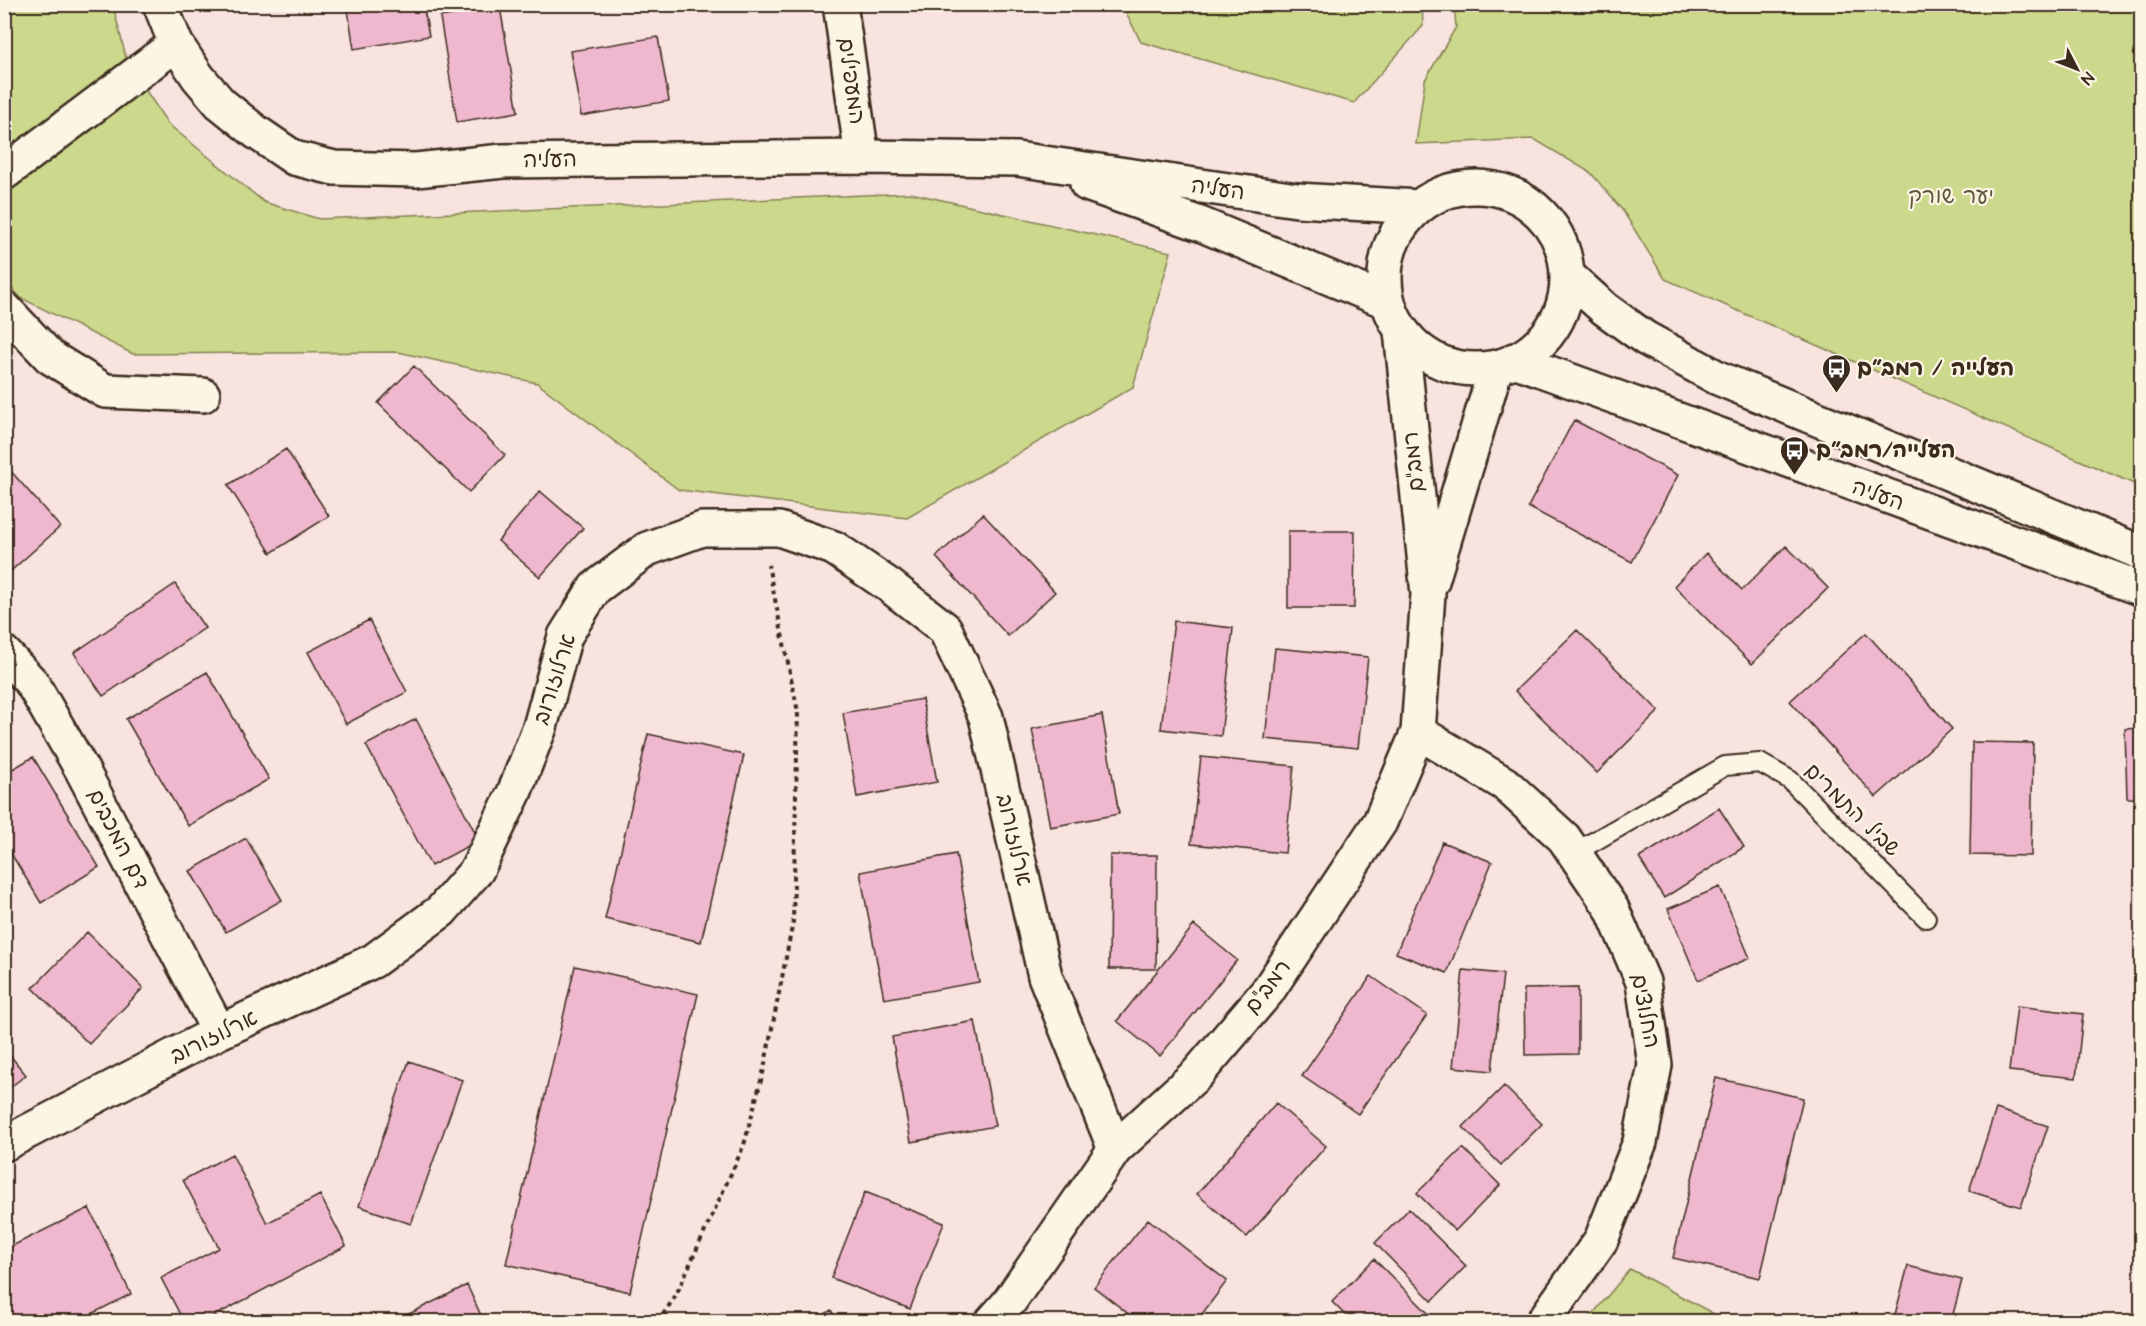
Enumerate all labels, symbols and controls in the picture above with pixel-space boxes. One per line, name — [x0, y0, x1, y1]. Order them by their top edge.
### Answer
street label: המעפילים — [830, 36, 872, 126]
north arrow — [2047, 39, 2107, 99]
text: N — [2076, 67, 2099, 89]
street label: העליה — [523, 144, 577, 176]
street label: העליה — [1189, 170, 1247, 208]
park label: יער שורק — [1908, 181, 1994, 212]
bus stop icon: העלייה / רמב״ם — [1820, 352, 1852, 394]
place label: העלייה / רמב״ם — [1857, 353, 2014, 384]
street label: רמב"ם — [1395, 430, 1433, 494]
bus stop icon: העלייה/רמב״ם — [1779, 434, 1811, 476]
place label: העלייה/רמב״ם — [1816, 435, 1956, 466]
street label: העליה — [1847, 471, 1909, 519]
street label: ארלוזורוב — [526, 630, 584, 728]
street label: שביל התמרים — [1797, 756, 1907, 864]
street label: דם המכבים — [79, 783, 157, 895]
street label: ארלוזורוב — [988, 791, 1040, 889]
street label: רמב"ם — [1237, 953, 1299, 1021]
street label: החלוצים — [1623, 971, 1667, 1051]
street label: ארלוזורוב — [165, 1002, 263, 1072]

